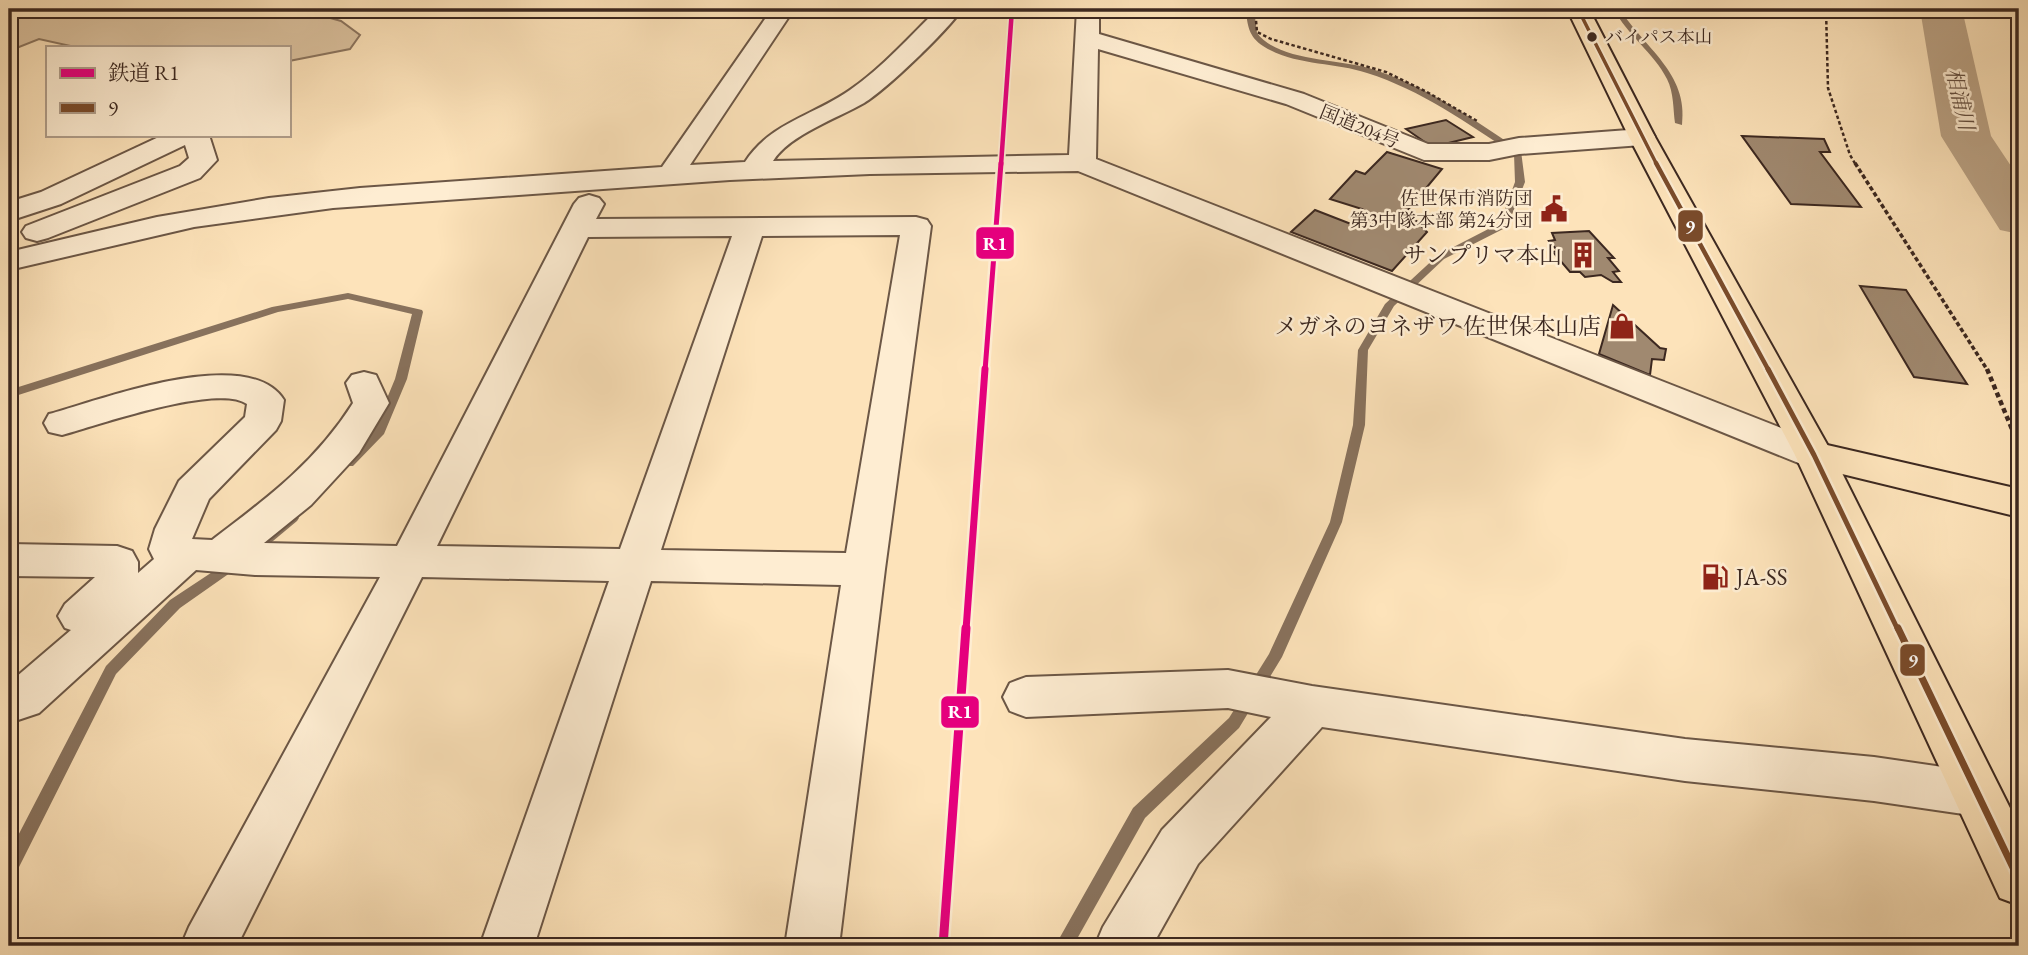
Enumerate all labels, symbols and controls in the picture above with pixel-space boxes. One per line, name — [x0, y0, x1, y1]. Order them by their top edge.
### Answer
place label: バイパス本山 — [1605, 25, 1713, 48]
marker: バイパス本山 — [1585, 30, 1599, 44]
legend — [46, 46, 290, 136]
text: 鉄道 R1 — [108, 59, 179, 86]
water label: 相浦川 — [1940, 65, 1981, 135]
text: 9 — [108, 95, 118, 122]
street label: 国道204号 — [1316, 99, 1404, 154]
place label: 佐世保市消防団 第3中隊本部 第24分団 — [1350, 186, 1533, 233]
public building icon: 佐世保市消防団 第3中隊本部 第24分団 — [1539, 194, 1569, 224]
line badge: 9 — [1677, 209, 1704, 243]
text: 9 — [1685, 214, 1695, 239]
line badge: R1 — [975, 226, 1015, 260]
text: R1 — [983, 231, 1007, 256]
place label: サンプリマ本山 — [1404, 240, 1562, 270]
building icon: サンプリマ本山 — [1568, 240, 1598, 270]
place label: メガネのヨネザワ 佐世保本山店 — [1274, 311, 1601, 341]
shop icon: メガネのヨネザワ 佐世保本山店 — [1607, 311, 1637, 341]
fuel station icon: JA-SS — [1700, 562, 1730, 592]
place label: JA-SS — [1734, 562, 1787, 592]
line badge: 9 — [1899, 643, 1926, 677]
text: 9 — [1908, 648, 1918, 673]
line badge: R1 — [940, 695, 980, 729]
text: R1 — [948, 699, 972, 724]

